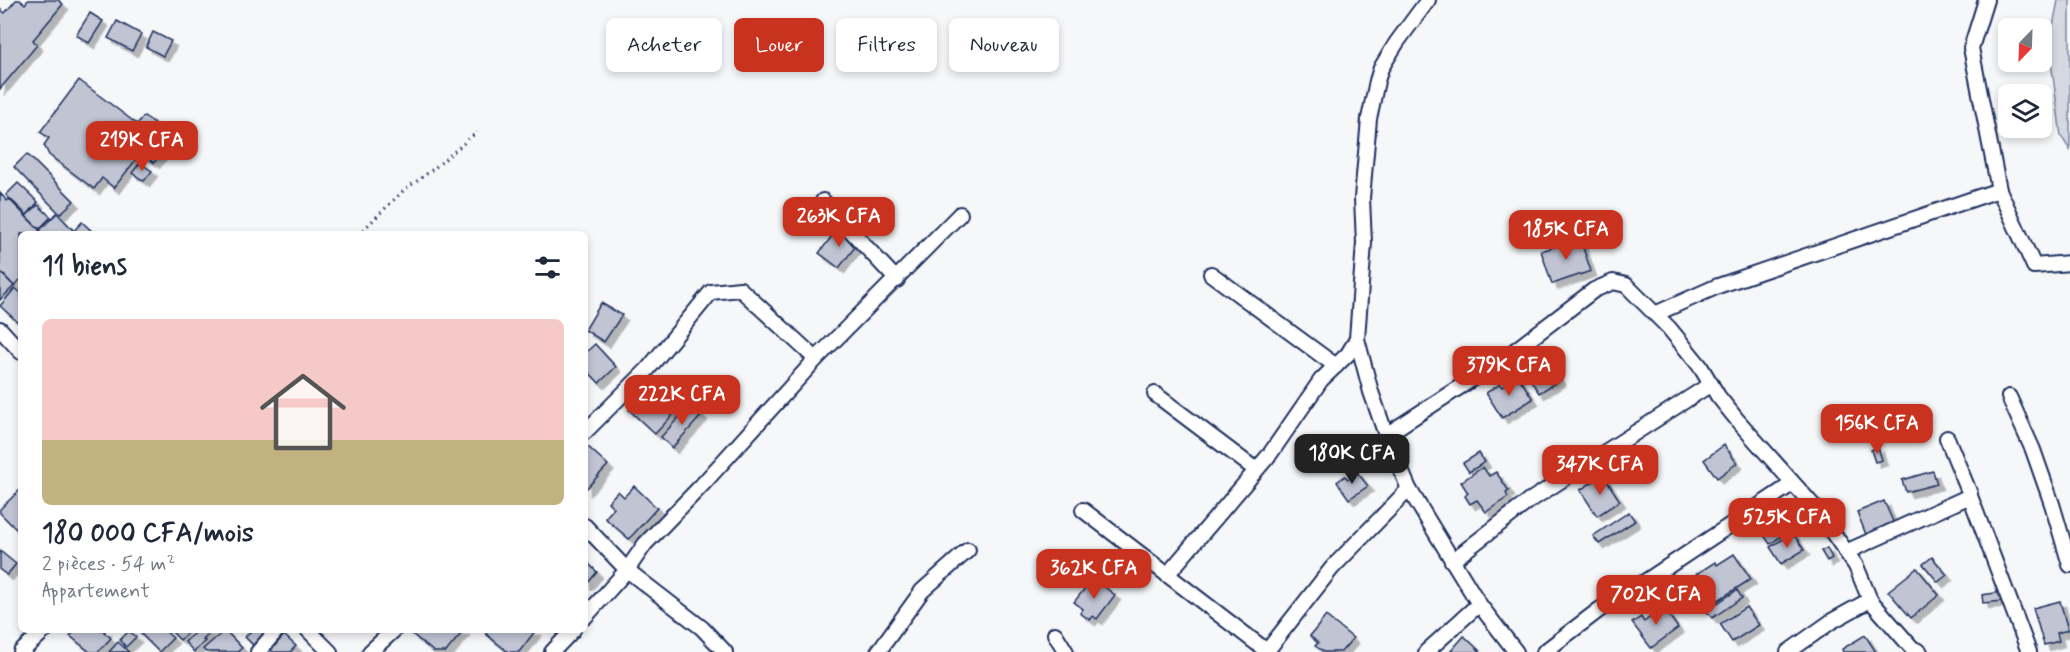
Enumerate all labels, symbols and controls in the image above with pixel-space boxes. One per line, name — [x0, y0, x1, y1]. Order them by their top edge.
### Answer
chip: Acheter — [606, 18, 722, 72]
chip: Louer — [734, 18, 824, 72]
chip: Filtres — [836, 18, 937, 72]
chip: Nouveau — [949, 18, 1059, 72]
north arrow — [1998, 18, 2052, 72]
map controls — [1998, 18, 2052, 138]
button: layers — [1998, 84, 2052, 138]
pin: 219K CFA — [80, 121, 204, 172]
text: 219K CFA — [100, 127, 184, 154]
pin: 263K CFA — [777, 197, 901, 248]
text: 263K CFA — [797, 203, 881, 230]
pin: 185K CFA — [1504, 210, 1628, 261]
text: 185K CFA — [1523, 216, 1609, 243]
text: 11 biens — [42, 250, 127, 284]
icon: filters — [531, 251, 564, 284]
pin: 379K CFA — [1447, 346, 1571, 397]
text: 379K CFA — [1467, 352, 1551, 379]
icon: home — [249, 358, 357, 466]
pin: 222K CFA — [620, 375, 744, 426]
text: 222K CFA — [638, 381, 726, 408]
pin: 156K CFA — [1815, 404, 1939, 455]
text: 156K CFA — [1835, 410, 1919, 437]
pin: 180K CFA — [1290, 434, 1414, 485]
text: 180K CFA — [1308, 440, 1396, 467]
pin: 347K CFA — [1538, 445, 1662, 496]
text: 347K CFA — [1556, 451, 1644, 478]
pin: 525K CFA — [1725, 498, 1849, 549]
text: 525K CFA — [1743, 504, 1831, 531]
text: 180 000 CFA/mois — [42, 517, 254, 551]
pin: 362K CFA — [1032, 549, 1156, 600]
text: 2 pièces · 54 m² — [42, 551, 175, 578]
text: 362K CFA — [1050, 555, 1138, 582]
pin: 702K CFA — [1594, 575, 1718, 626]
text: Appartement — [42, 578, 150, 605]
text: 702K CFA — [1611, 581, 1701, 608]

